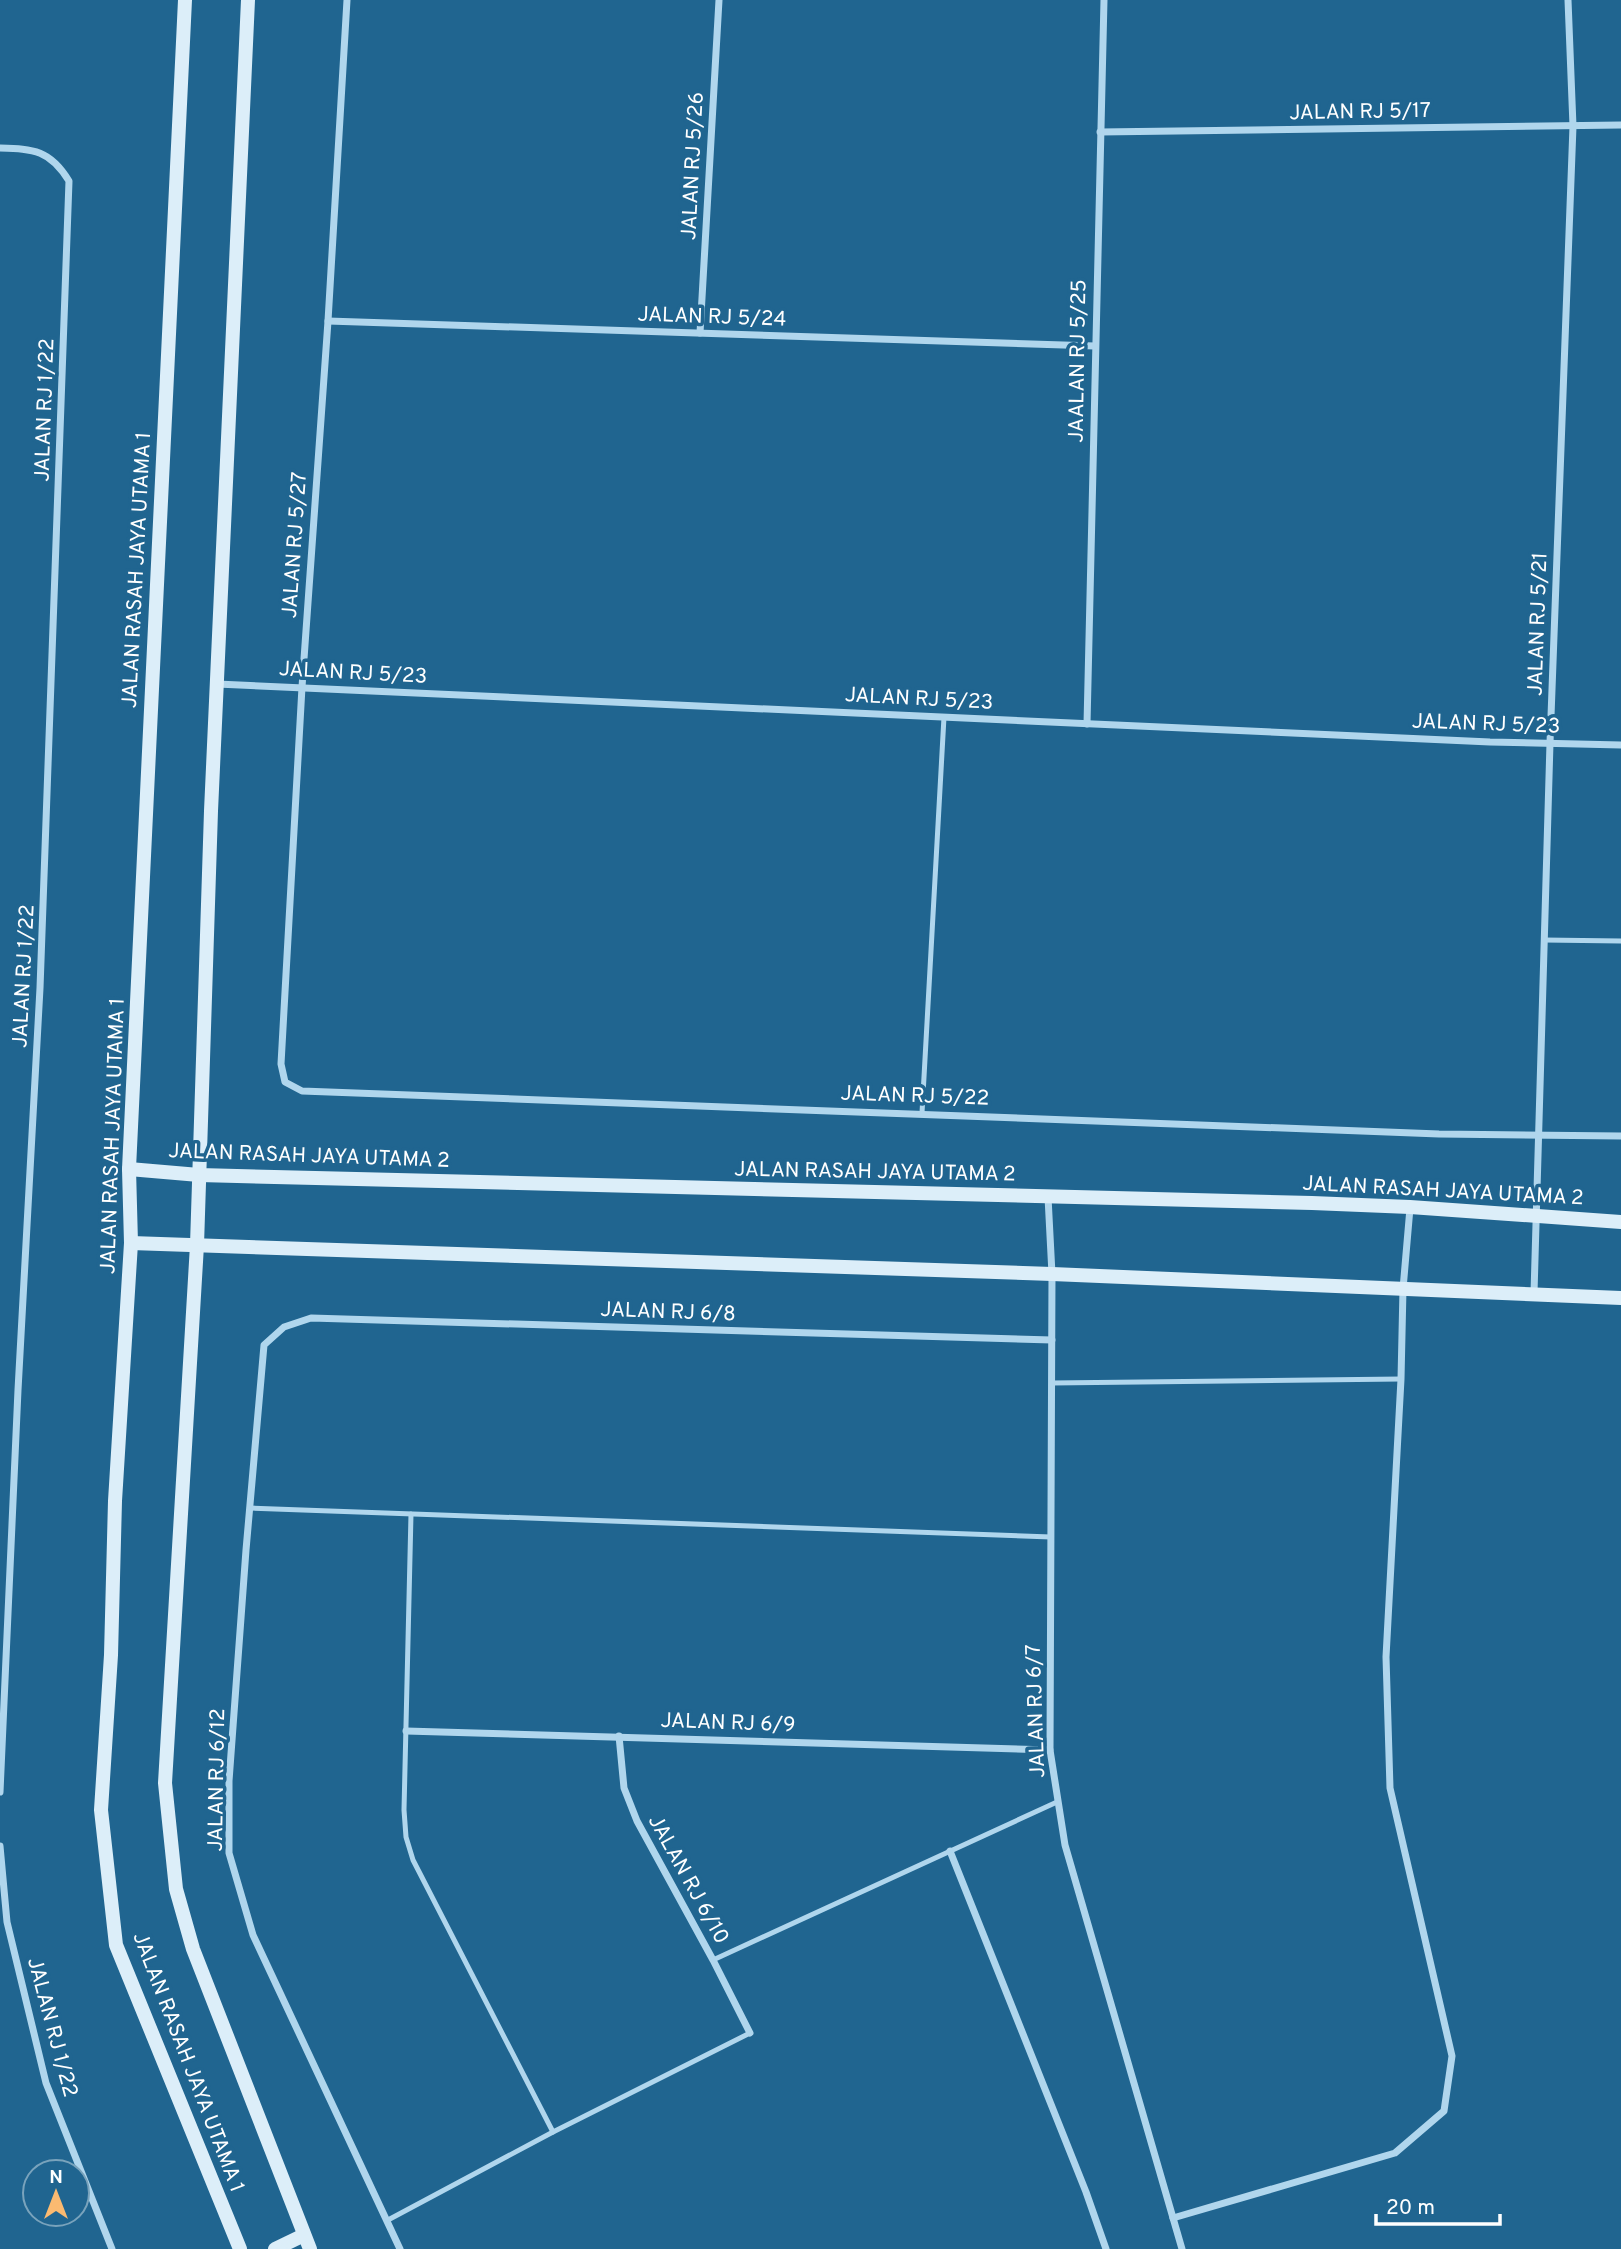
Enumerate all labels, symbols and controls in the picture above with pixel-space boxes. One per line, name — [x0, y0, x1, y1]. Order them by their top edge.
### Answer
street label: JALAN RJ 5/26 — [676, 91, 711, 241]
street label: JALAN RJ 5/17 — [1289, 98, 1431, 127]
street label: JAALAN RJ 5/25 — [1064, 279, 1093, 443]
street label: JALAN RJ 5/24 — [637, 301, 787, 334]
street label: JALAN RJ 1/22 — [29, 338, 61, 482]
street label: JALAN RASAH JAYA UTAMA 1 — [117, 431, 158, 709]
street label: JALAN RJ 5/27 — [277, 471, 314, 619]
street label: JALAN RJ 5/21 — [1522, 552, 1555, 696]
street label: JALAN RJ 5/23 — [278, 656, 428, 691]
street label: JALAN RJ 5/23 — [844, 682, 994, 717]
street label: JALAN RJ 5/23 — [1411, 708, 1561, 741]
street label: JALAN RJ 1/22 — [7, 904, 42, 1049]
street label: JALAN RASAH JAYA UTAMA 1 — [95, 997, 132, 1275]
street label: JALAN RJ 5/22 — [840, 1080, 990, 1113]
street label: JALAN RASAH JAYA UTAMA 2 — [168, 1138, 450, 1175]
street label: JALAN RASAH JAYA UTAMA 2 — [734, 1157, 1016, 1188]
street label: JALAN RASAH JAYA UTAMA 2 — [1302, 1171, 1584, 1212]
street label: JALAN RJ 6/8 — [600, 1297, 736, 1328]
street label: JALAN RJ 6/7 — [1021, 1643, 1052, 1778]
street label: JALAN RJ 6/12 — [203, 1708, 232, 1852]
street label: JALAN RJ 6/9 — [660, 1708, 796, 1739]
street label: JALAN RJ 6/10 — [641, 1810, 734, 1949]
street label: JALAN RASAH JAYA UTAMA 1 — [125, 1929, 250, 2197]
street label: JALAN RJ 1/22 — [20, 1954, 83, 2100]
north arrow — [21, 2158, 91, 2228]
text: N — [49, 2166, 63, 2190]
scale bar — [1376, 2182, 1500, 2226]
text: 20 m — [1386, 2195, 1435, 2222]

